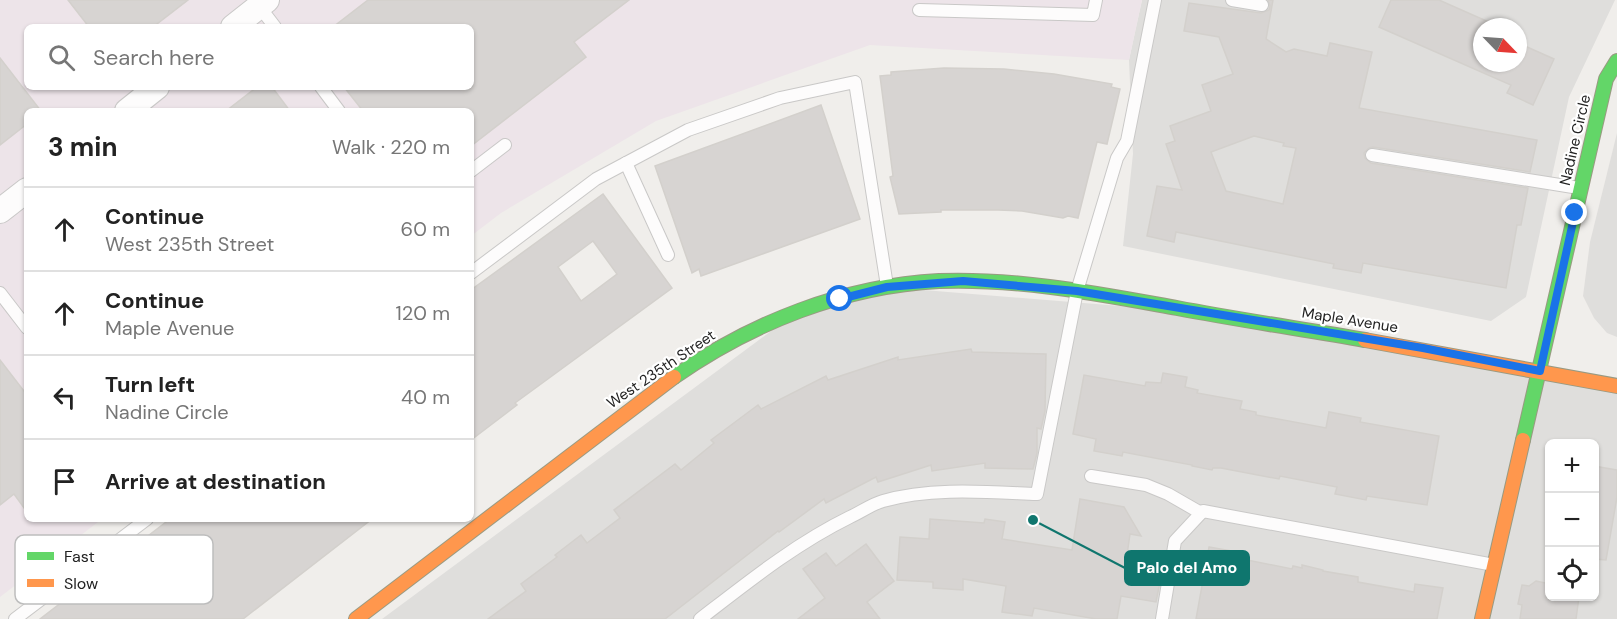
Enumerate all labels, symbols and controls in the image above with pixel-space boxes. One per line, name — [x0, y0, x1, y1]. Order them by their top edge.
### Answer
north arrow — [1473, 18, 1527, 72]
search box — [24, 24, 474, 90]
icon: search — [45, 41, 78, 74]
text: Search here — [93, 43, 214, 72]
street label: Nadine Circle — [1555, 93, 1595, 187]
text: 3 min — [48, 130, 117, 164]
text: Walk · 220 m — [332, 134, 450, 160]
route end — [1561, 199, 1587, 225]
text: Continue — [105, 202, 204, 231]
icon: ahead — [48, 213, 81, 246]
text: 60 m — [401, 216, 450, 242]
text: West 235th Street — [105, 231, 274, 257]
route start — [826, 285, 852, 311]
text: Continue — [105, 286, 204, 315]
icon: ahead — [48, 297, 81, 330]
text: 120 m — [396, 300, 450, 326]
street label: Maple Avenue — [1301, 303, 1399, 337]
text: Maple Avenue — [105, 315, 234, 341]
street label: West 235th Street — [603, 325, 719, 413]
text: Turn left — [105, 370, 195, 399]
icon: left — [48, 381, 81, 414]
text: 40 m — [401, 384, 450, 410]
text: Nadine Circle — [105, 399, 229, 425]
map controls — [1545, 439, 1599, 601]
button: + — [1545, 439, 1599, 493]
icon: arrive — [48, 465, 81, 498]
text: Arrive at destination — [105, 467, 326, 496]
button: − — [1545, 493, 1599, 547]
legend — [15, 535, 213, 604]
text: Fast — [64, 546, 95, 567]
button: locate — [1545, 547, 1599, 601]
callout: Palo del Amo — [1125, 551, 1249, 585]
text: Palo del Amo — [1137, 557, 1237, 578]
text: Slow — [64, 573, 98, 594]

